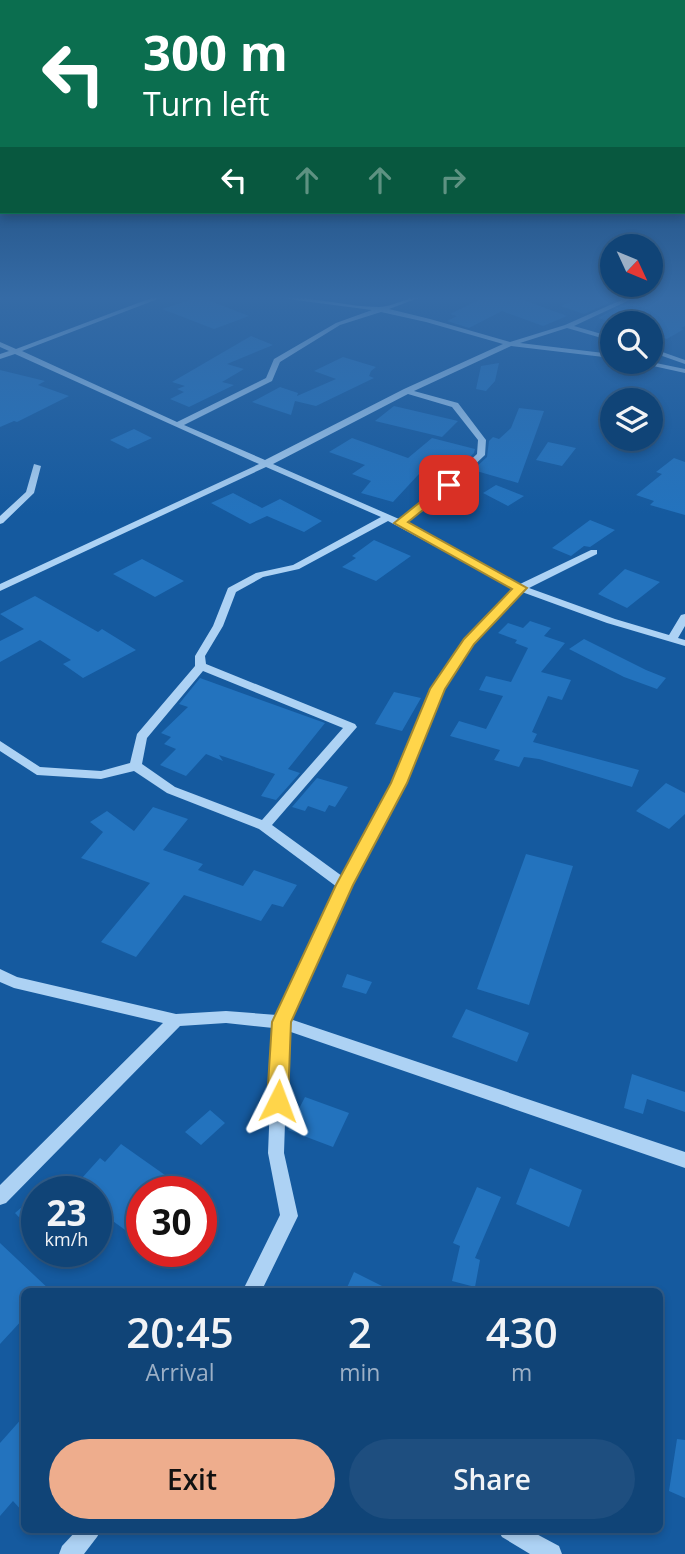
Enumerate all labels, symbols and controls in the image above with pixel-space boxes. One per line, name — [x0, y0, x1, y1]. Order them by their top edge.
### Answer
text: 300 m — [143, 19, 288, 85]
icon: left — [28, 28, 119, 119]
text: Turn left — [143, 82, 269, 125]
icon: left — [215, 161, 253, 199]
icon: ahead — [288, 161, 326, 199]
icon: ahead — [361, 161, 399, 199]
icon: right — [434, 161, 472, 199]
north arrow — [600, 234, 663, 298]
map controls — [600, 234, 663, 451]
button: search — [600, 311, 663, 374]
button: layers — [600, 388, 663, 451]
pin — [419, 455, 479, 515]
icon: arrive — [430, 466, 468, 504]
position arrow — [241, 1064, 315, 1138]
speed limit sign: 30 — [126, 1176, 217, 1267]
text: 23 — [46, 1189, 87, 1236]
text: km/h — [45, 1227, 88, 1251]
text: 20:45 — [126, 1303, 234, 1360]
text: 2 — [348, 1303, 372, 1360]
text: 430 — [486, 1303, 558, 1360]
text: Arrival — [145, 1356, 215, 1388]
text: min — [339, 1356, 380, 1388]
text: m — [511, 1356, 532, 1388]
button: Exit — [49, 1439, 335, 1519]
button: Share — [349, 1439, 635, 1519]

